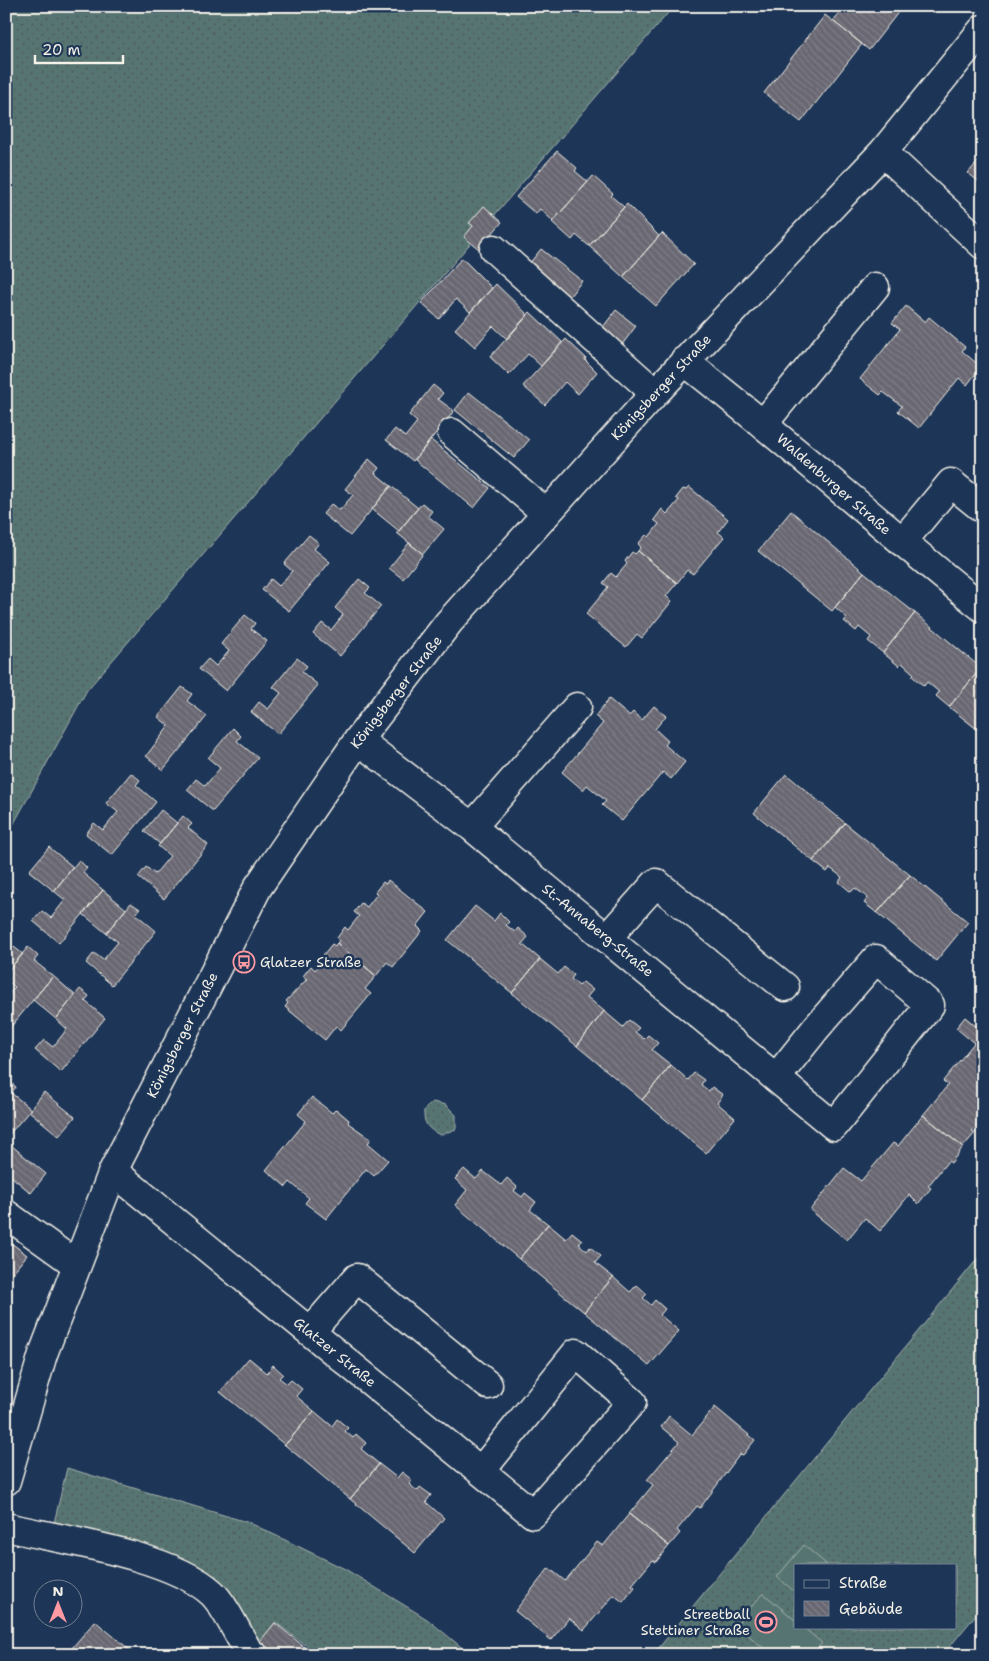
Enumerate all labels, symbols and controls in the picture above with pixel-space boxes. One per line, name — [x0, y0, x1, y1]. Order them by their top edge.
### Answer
scale bar — [35, 32, 122, 64]
text: 20 m — [42, 40, 81, 60]
street label: Königsberger Straße — [607, 330, 715, 444]
street label: Waldenburger Straße — [773, 429, 895, 539]
street label: Königsberger Straße — [346, 632, 446, 752]
street label: St.-Annaberg-Straße — [539, 879, 657, 981]
bus stop icon: Glatzer Straße — [232, 950, 256, 974]
place label: Glatzer Straße — [260, 953, 362, 971]
street label: Königsberger Straße — [142, 969, 222, 1101]
street label: Glatzer Straße — [290, 1313, 380, 1391]
legend — [794, 1564, 956, 1628]
text: Straße — [839, 1573, 887, 1593]
north arrow — [32, 1578, 82, 1628]
text: N — [52, 1582, 64, 1600]
text: Gebäude — [839, 1599, 903, 1619]
place label: Streetball Stettiner Straße — [641, 1605, 751, 1639]
sports icon: Streetball Stettiner Straße — [754, 1610, 778, 1634]

